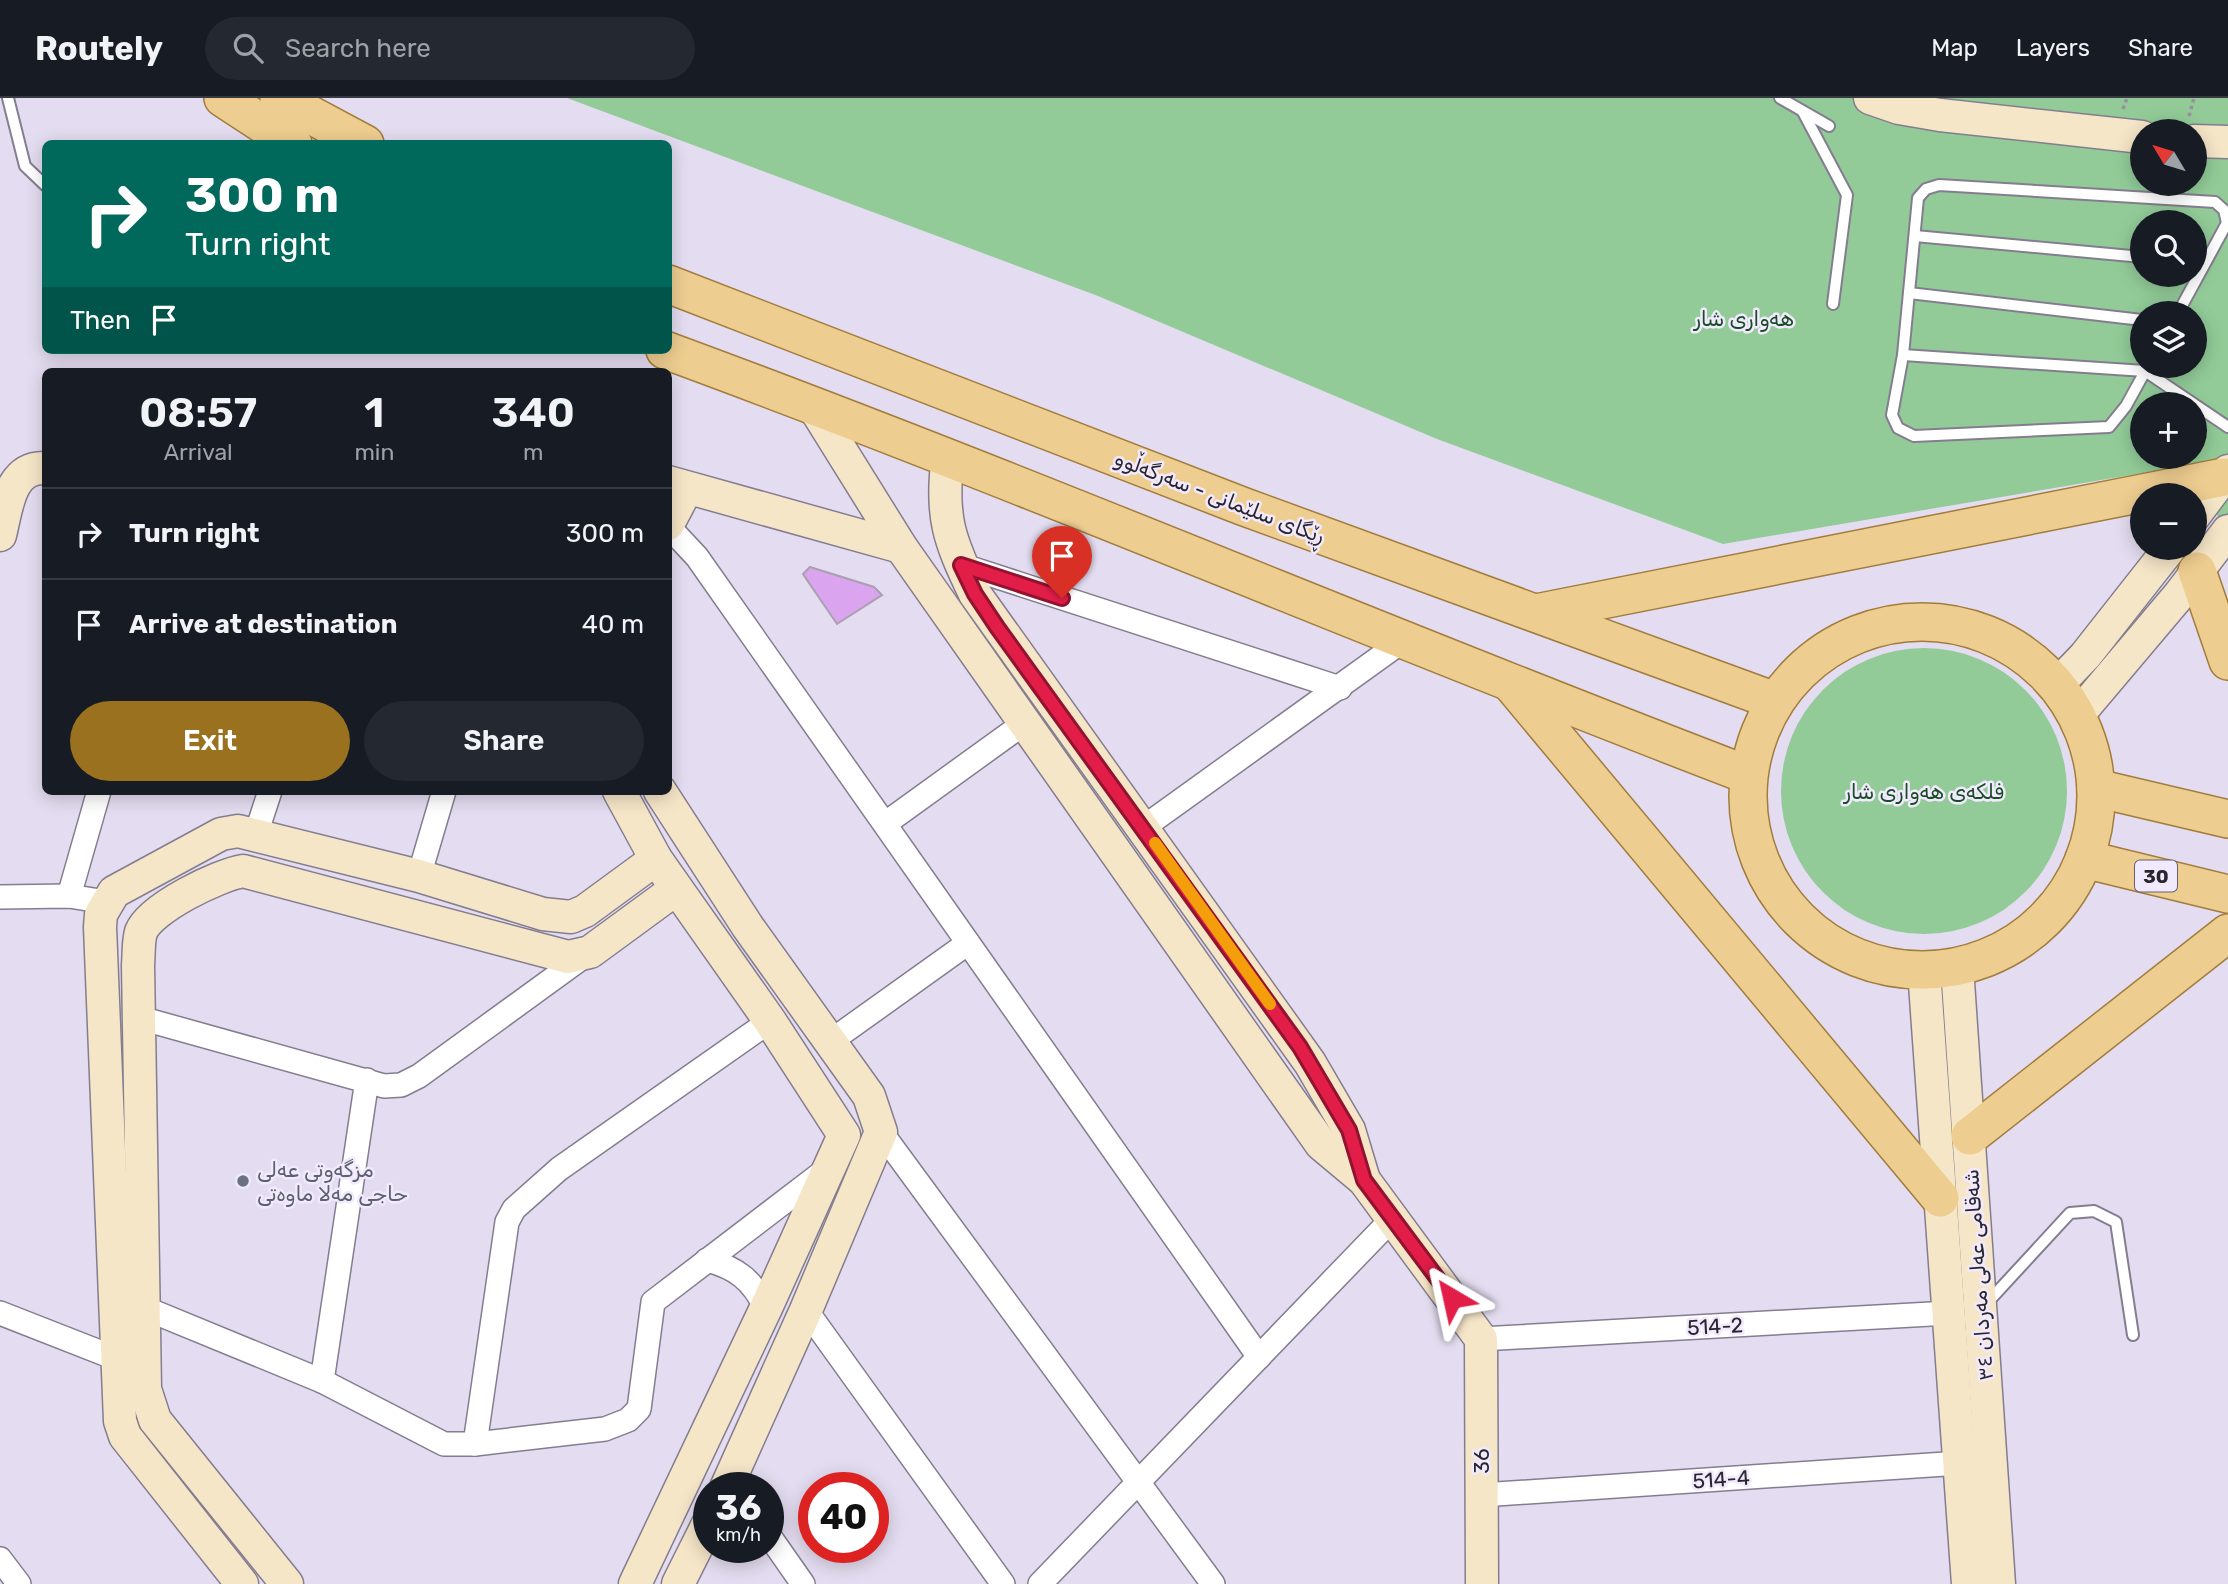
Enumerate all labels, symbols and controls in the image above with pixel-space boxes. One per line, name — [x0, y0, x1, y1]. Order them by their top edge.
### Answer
search box — [205, 17, 695, 80]
text: Routely — [35, 29, 163, 68]
icon: search — [229, 29, 267, 67]
text: Search here — [285, 33, 431, 64]
text: Map — [1931, 34, 1978, 62]
text: Layers — [2016, 34, 2090, 62]
text: Share — [2128, 34, 2193, 62]
north arrow — [2130, 119, 2207, 196]
map controls — [2130, 119, 2207, 560]
text: 300 m — [185, 166, 339, 224]
icon: right — [70, 168, 161, 259]
button: search — [2130, 210, 2207, 287]
text: Turn right — [185, 225, 330, 263]
icon: arrive — [145, 301, 183, 339]
button: layers — [2130, 301, 2207, 378]
text: Then — [70, 305, 131, 336]
park label: هەواری شار — [1692, 306, 1794, 332]
text: 08:57 — [139, 388, 257, 438]
text: 1 — [364, 388, 384, 438]
text: 340 — [492, 388, 575, 438]
button: + — [2130, 392, 2207, 469]
text: Arrival — [164, 438, 233, 466]
text: min — [354, 438, 394, 466]
text: m — [523, 438, 543, 466]
street label: ڕێگای سلێمانی - سەرگەڵوو — [1109, 443, 1330, 554]
button: − — [2130, 483, 2207, 560]
icon: right — [70, 515, 108, 553]
text: Turn right — [129, 518, 259, 549]
text: 300 m — [566, 518, 644, 549]
pin — [1032, 526, 1092, 598]
icon: arrive — [1043, 537, 1081, 575]
icon: arrive — [70, 606, 108, 644]
text: Arrive at destination — [129, 609, 397, 640]
text: 40 m — [582, 609, 644, 640]
button: Exit — [70, 701, 350, 781]
button: Share — [364, 701, 644, 781]
park label: فلکەی هەواری شار — [1842, 779, 2004, 805]
road number: 30 — [2135, 860, 2177, 891]
place label: مزگەوتی عەلی حاجی مەلا ماوەتی — [257, 1157, 408, 1207]
street label: شەقامی عەلی مەردان ٣٤ — [1958, 1168, 1998, 1382]
marker: مزگەوتی عەلی حاجی مەلا ماوەتی — [235, 1173, 251, 1189]
position arrow — [1415, 1261, 1489, 1335]
street label: 514-2 — [1686, 1312, 1744, 1340]
street label: 36 — [1469, 1448, 1494, 1474]
street label: 514-4 — [1692, 1465, 1750, 1493]
speed limit sign: 40 — [798, 1472, 889, 1563]
text: 36 — [716, 1487, 761, 1529]
text: km/h — [716, 1524, 761, 1546]

